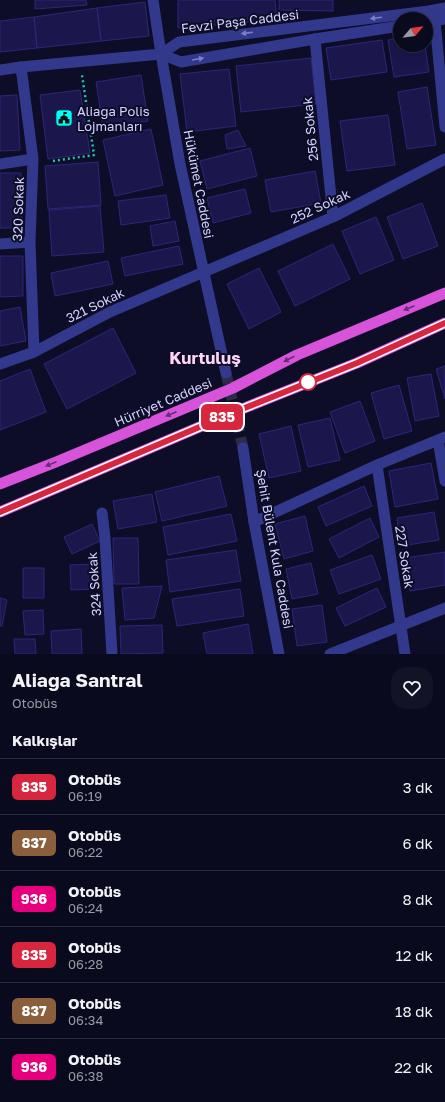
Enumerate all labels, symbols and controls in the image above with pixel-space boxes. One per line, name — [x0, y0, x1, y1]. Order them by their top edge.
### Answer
street label: Fevzi Paşa Caddesi — [180, 6, 300, 36]
north arrow — [393, 12, 433, 52]
map controls — [393, 12, 433, 52]
one-way arrow — [370, 15, 382, 21]
one-way arrow — [241, 30, 253, 37]
one-way arrow — [192, 56, 204, 62]
street label: 256 Sokak — [299, 96, 321, 162]
place label: Aliağa Polis Lojmanları — [77, 103, 150, 134]
public building icon: Aliağa Polis Lojmanları — [54, 108, 74, 128]
street label: Hükümet Caddesi — [181, 128, 217, 240]
street label: 320 Sokak — [9, 176, 27, 242]
street label: 252 Sokak — [288, 185, 353, 227]
street label: 321 Sokak — [63, 284, 127, 326]
one-way arrow — [403, 305, 415, 312]
district label: Kurtuluş — [169, 347, 241, 368]
one-way arrow — [284, 356, 295, 362]
unlabelled marker — [299, 373, 317, 391]
street label: Hürriyet Caddesi — [112, 374, 214, 430]
line badge: 835 — [199, 404, 245, 430]
text: 835 — [209, 408, 235, 425]
one-way arrow — [165, 411, 177, 417]
one-way arrow — [45, 461, 57, 467]
street label: Şehit Bülent Kula Caddesi — [253, 468, 297, 630]
street label: 227 Sokak — [392, 525, 418, 590]
street label: 324 Sokak — [84, 551, 104, 617]
button: heart — [391, 667, 433, 709]
text: Aliağa Santral — [12, 668, 143, 691]
text: Otobüs — [12, 695, 57, 711]
text: Kalkışlar — [12, 731, 77, 749]
text: Otobüs — [68, 770, 121, 788]
text: 835 — [21, 778, 47, 795]
text: 3 dk — [403, 778, 433, 796]
text: 06:19 — [68, 788, 102, 804]
text: Otobüs — [68, 826, 121, 844]
text: 837 — [21, 834, 47, 851]
text: 6 dk — [402, 834, 433, 852]
text: 06:22 — [68, 844, 103, 860]
text: Otobüs — [68, 882, 121, 900]
text: 936 — [21, 890, 47, 907]
text: 8 dk — [402, 890, 433, 908]
text: 06:24 — [68, 900, 103, 916]
text: Otobüs — [68, 938, 121, 956]
text: 835 — [21, 946, 47, 963]
text: 12 dk — [396, 946, 433, 964]
text: 06:28 — [68, 956, 103, 972]
text: Otobüs — [68, 994, 121, 1012]
text: 837 — [21, 1002, 47, 1019]
text: 18 dk — [395, 1002, 433, 1020]
text: 06:34 — [68, 1012, 103, 1028]
text: Otobüs — [68, 1050, 121, 1068]
text: 936 — [21, 1058, 47, 1075]
text: 22 dk — [394, 1058, 433, 1076]
text: 06:38 — [68, 1068, 103, 1084]

